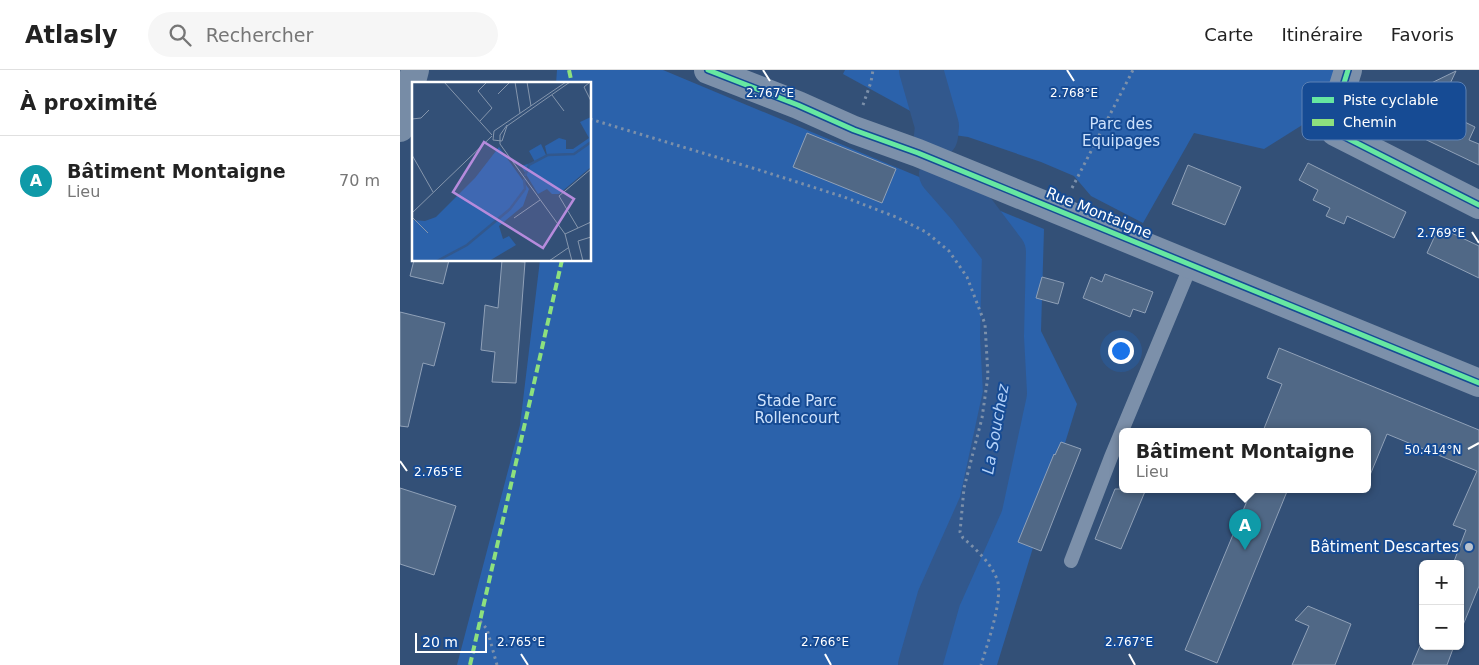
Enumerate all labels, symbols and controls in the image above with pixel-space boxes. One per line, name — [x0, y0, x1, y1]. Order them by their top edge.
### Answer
search box — [148, 12, 498, 57]
text: Atlasly — [25, 21, 118, 49]
icon: search — [166, 21, 194, 49]
text: Rechercher — [206, 24, 313, 46]
text: Carte — [1204, 24, 1253, 45]
text: Itinéraire — [1281, 24, 1363, 45]
text: Favoris — [1391, 24, 1454, 45]
inset map — [412, 82, 591, 261]
legend — [1302, 82, 1466, 140]
text: 2.767°E — [746, 86, 794, 100]
text: 2.768°E — [1050, 86, 1098, 100]
text: À proximité — [20, 91, 157, 115]
text: Piste cyclable — [1343, 92, 1438, 108]
text: Chemin — [1343, 114, 1397, 130]
park label: Parc des Equipages — [1082, 115, 1160, 150]
text: Bâtiment Montaigne — [67, 160, 286, 182]
text: A — [30, 171, 42, 190]
text: 70 m — [339, 171, 380, 190]
text: Lieu — [67, 182, 100, 201]
street label: Rue Montaigne — [1044, 184, 1154, 242]
text: 2.769°E — [1417, 226, 1465, 240]
your location — [1108, 338, 1134, 364]
water label: La Souchez — [978, 382, 1013, 476]
park label: Stade Parc Rollencourt — [755, 392, 840, 427]
popup — [1119, 428, 1371, 493]
text: Bâtiment Montaigne — [1136, 440, 1354, 462]
text: 50.414°N — [1405, 443, 1461, 457]
text: Lieu — [1136, 462, 1169, 481]
text: 2.765°E — [414, 465, 462, 479]
pin: A — [1229, 509, 1261, 550]
place label: Bâtiment Descartes — [1310, 538, 1459, 556]
marker: Bâtiment Descartes — [1463, 541, 1475, 553]
map controls — [1419, 560, 1464, 650]
button: + — [1419, 560, 1464, 605]
button: − — [1419, 605, 1464, 650]
scale bar — [415, 630, 488, 653]
text: 20 m — [422, 634, 458, 650]
text: 2.765°E — [497, 635, 545, 649]
text: 2.766°E — [801, 635, 849, 649]
text: 2.767°E — [1105, 635, 1153, 649]

